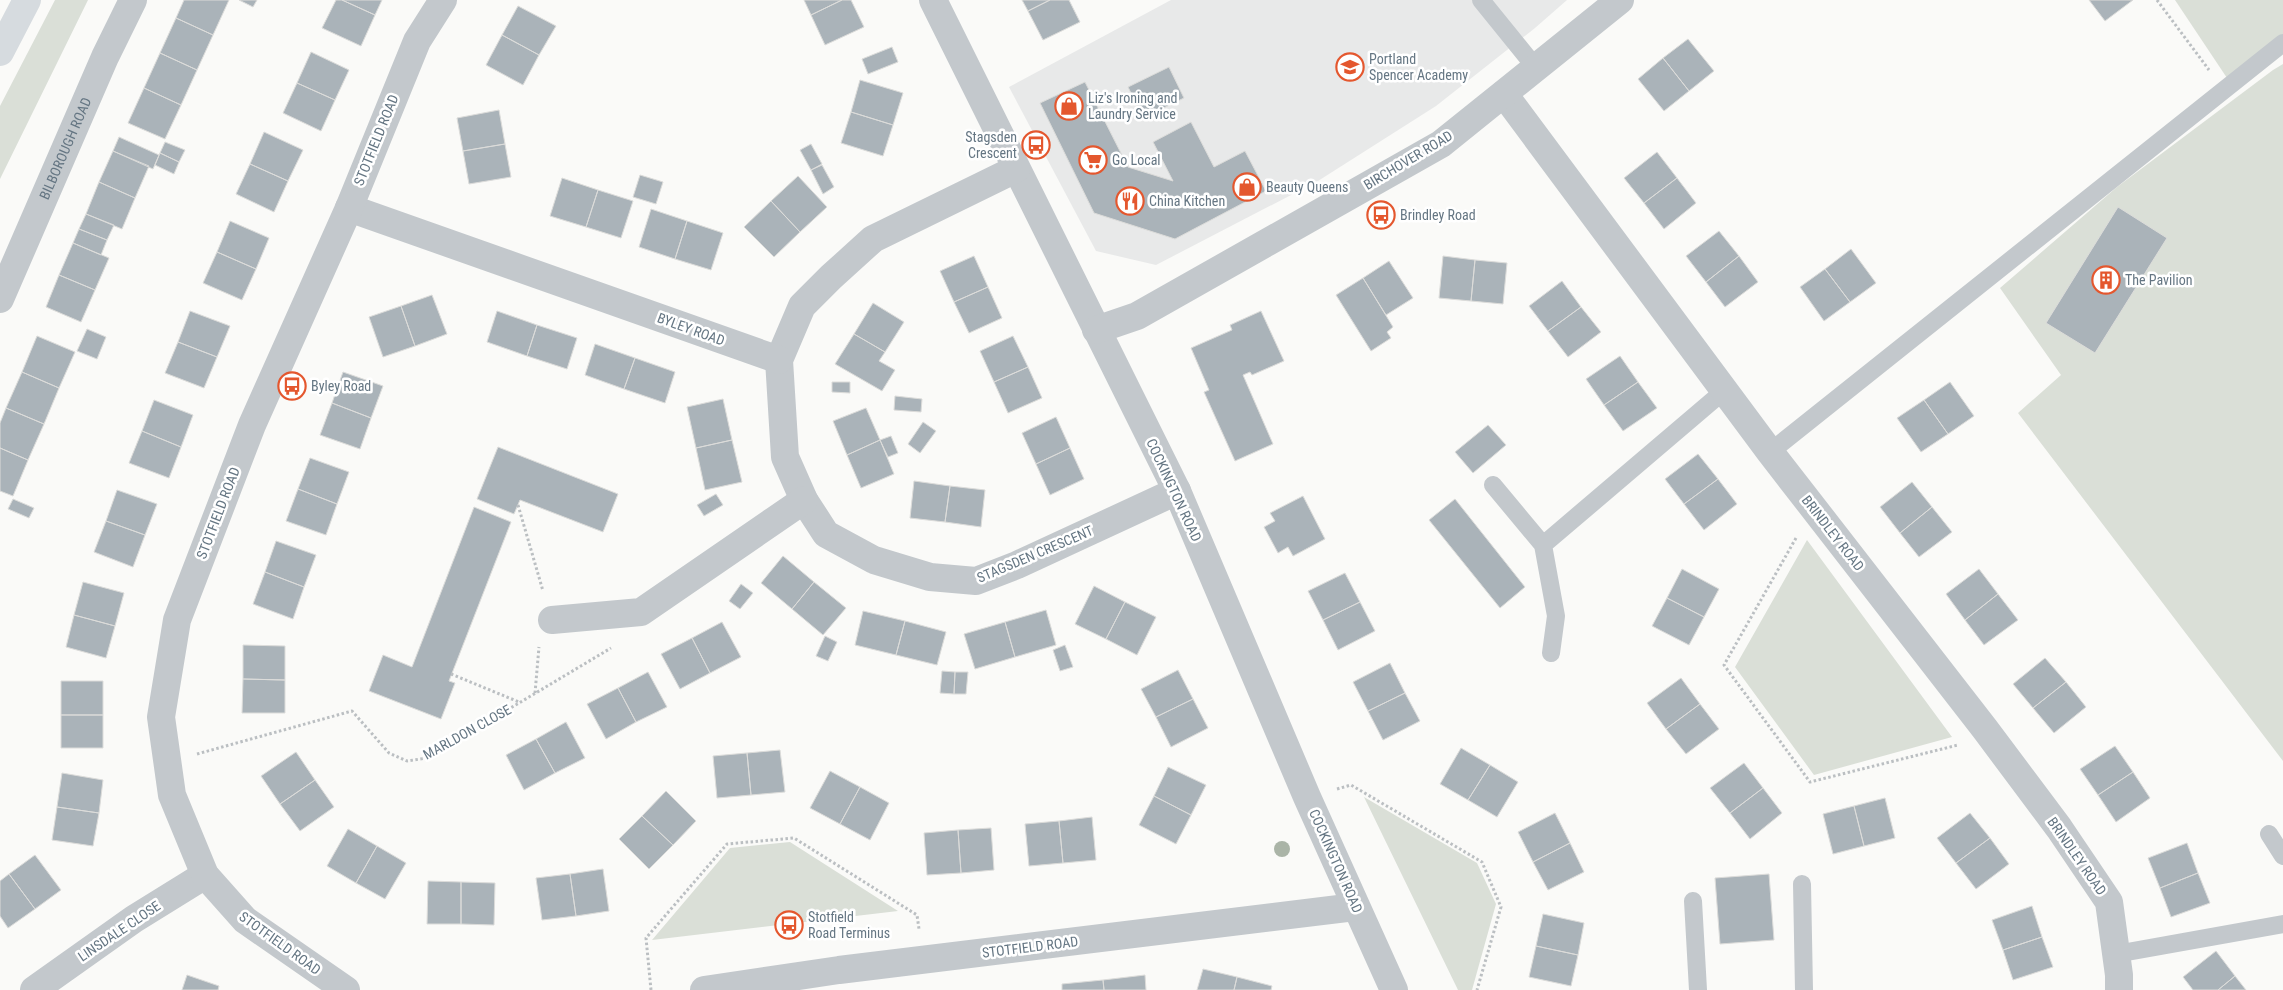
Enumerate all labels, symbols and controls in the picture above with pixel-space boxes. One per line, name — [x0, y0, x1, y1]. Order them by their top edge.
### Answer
place label: Portland Spencer Academy — [1369, 51, 1468, 83]
school or university icon: Portland Spencer Academy — [1335, 52, 1365, 82]
place label: Liz's Ironing and Laundry Service — [1088, 90, 1178, 122]
shop icon: Liz's Ironing and Laundry Service — [1054, 91, 1084, 121]
street label: STOTFIELD ROAD — [350, 92, 402, 188]
street label: BILBOROUGH ROAD — [36, 95, 94, 202]
street label: BIRCHOVER ROAD — [1361, 127, 1455, 193]
place label: Stagsden Crescent — [965, 129, 1017, 161]
bus stop icon: Stagsden Crescent — [1021, 130, 1051, 160]
supermarket icon: Go Local — [1078, 145, 1108, 175]
place label: Go Local — [1112, 152, 1161, 168]
shop icon: Beauty Queens — [1232, 172, 1262, 202]
place label: Beauty Queens — [1266, 179, 1348, 195]
restaurant icon: China Kitchen — [1115, 186, 1145, 216]
place label: China Kitchen — [1149, 193, 1225, 209]
bus stop icon: Brindley Road — [1366, 200, 1396, 230]
place label: Brindley Road — [1400, 207, 1476, 223]
building icon: The Pavilion — [2091, 265, 2121, 295]
place label: The Pavilion — [2125, 272, 2193, 288]
street label: BYLEY ROAD — [655, 309, 727, 349]
bus stop icon: Byley Road — [277, 371, 307, 401]
place label: Byley Road — [311, 378, 371, 394]
street label: COCKINGTON ROAD — [1143, 436, 1205, 544]
street label: STOTFIELD ROAD — [193, 465, 243, 561]
street label: BRINDLEY ROAD — [1799, 492, 1867, 574]
street label: STAGSDEN CRESCENT — [975, 522, 1095, 586]
street label: MARLDON CLOSE — [420, 701, 514, 763]
street label: COCKINGTON ROAD — [1306, 807, 1366, 915]
street label: BRINDLEY ROAD — [2044, 814, 2110, 898]
street label: LINSDALE CLOSE — [75, 898, 163, 964]
street label: STOTFIELD ROAD — [236, 908, 324, 978]
place label: Stotfield Road Terminus — [808, 909, 890, 941]
bus stop icon: Stotfield Road Terminus — [774, 910, 804, 940]
street label: STOTFIELD ROAD — [981, 933, 1079, 961]

